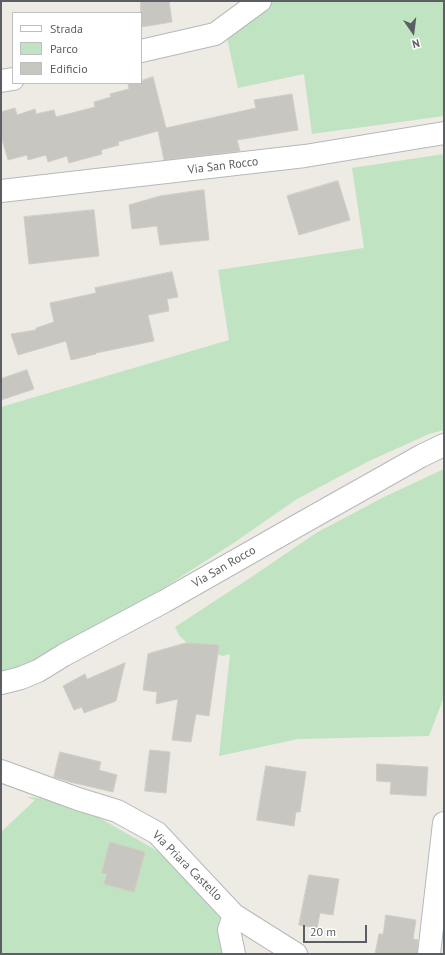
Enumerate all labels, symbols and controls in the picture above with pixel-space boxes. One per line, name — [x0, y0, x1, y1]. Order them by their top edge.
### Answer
legend — [12, 12, 142, 84]
north arrow — [393, 12, 433, 52]
text: Strada — [50, 21, 83, 36]
text: N — [411, 36, 421, 51]
text: Parco — [50, 41, 78, 56]
text: Edificio — [50, 61, 88, 76]
street label: Via San Rocco — [187, 155, 259, 177]
street label: Via San Rocco — [190, 543, 258, 591]
street label: Via Priara Castello — [149, 828, 225, 904]
scale bar — [305, 917, 369, 943]
text: 20 m — [310, 924, 336, 939]

